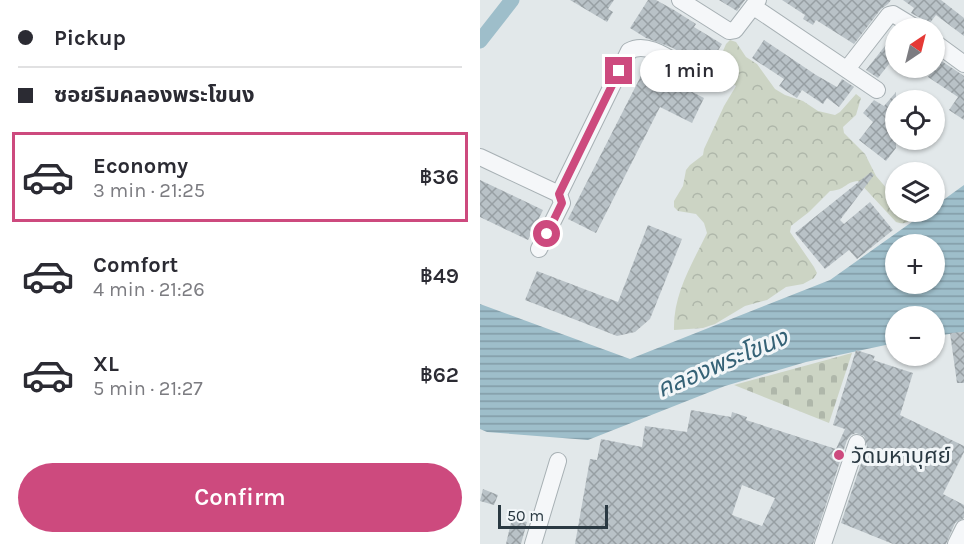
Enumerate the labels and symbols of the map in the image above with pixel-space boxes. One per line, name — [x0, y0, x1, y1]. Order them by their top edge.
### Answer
north arrow — [885, 18, 945, 78]
callout: 1 min — [640, 50, 739, 92]
route end — [605, 57, 632, 84]
route start — [533, 220, 560, 247]
water label: คลองพระโขนง — [652, 322, 793, 403]
place label: วัดมหาบุศย์ — [851, 443, 951, 469]
marker: วัดมหาบุศย์ — [832, 448, 846, 462]
scale bar — [498, 502, 608, 530]

